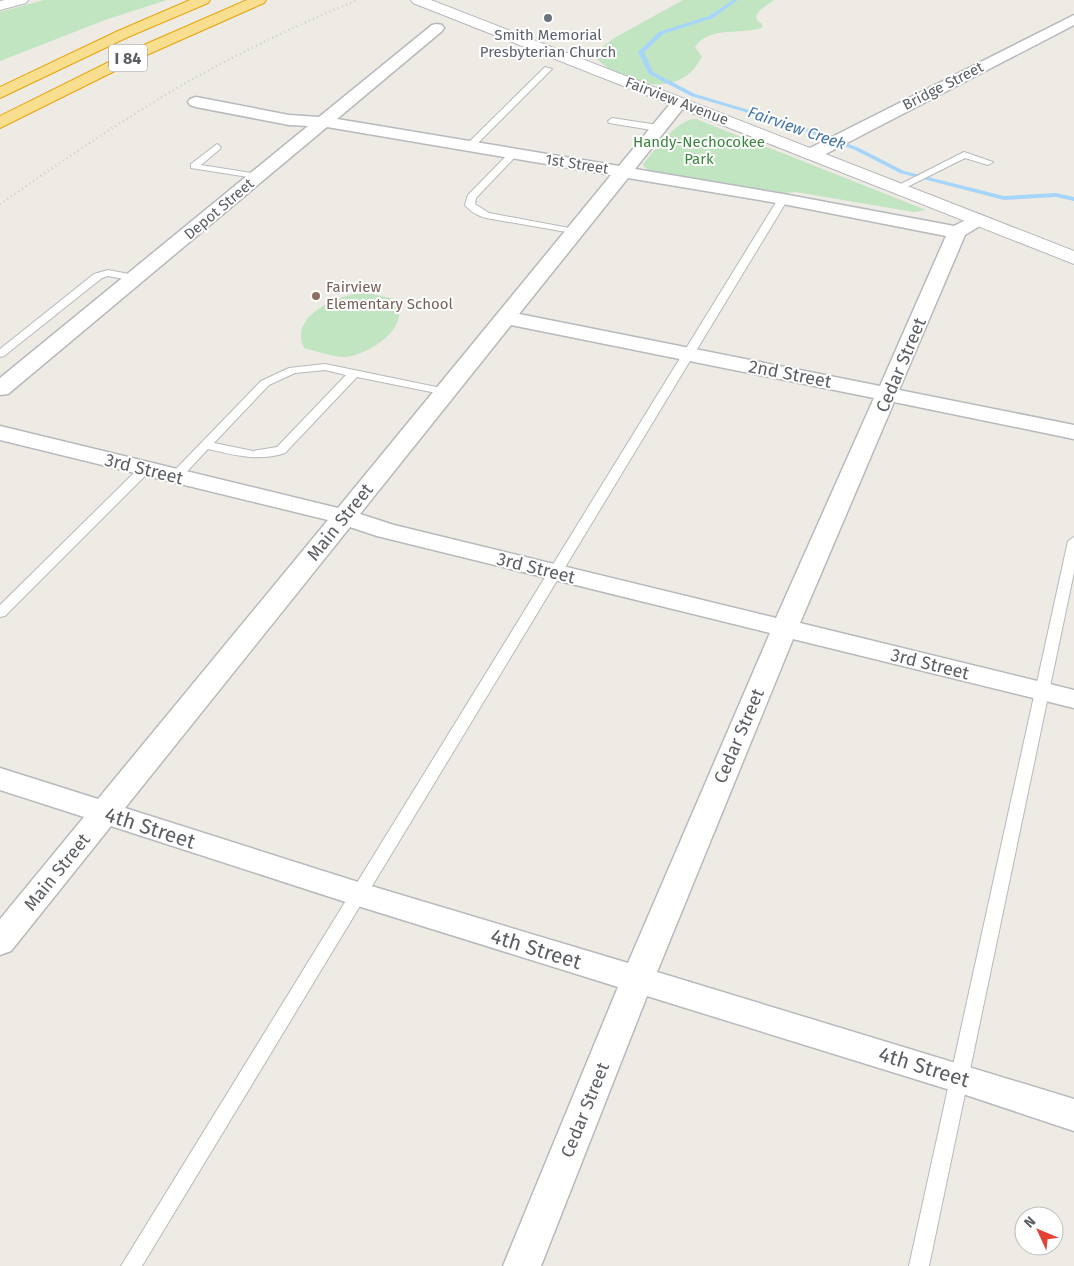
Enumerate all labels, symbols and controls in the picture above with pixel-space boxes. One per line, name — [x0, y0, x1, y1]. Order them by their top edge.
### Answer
marker: Smith Memorial Presbyterian Church — [542, 12, 554, 24]
place label: Smith Memorial Presbyterian Church — [480, 26, 616, 61]
road number: I 84 — [109, 44, 147, 72]
street label: Bridge Street — [899, 58, 987, 114]
street label: Fairview Avenue — [623, 73, 731, 129]
water label: Fairview Creek — [746, 102, 849, 154]
park label: Handy-Nechocokee Park — [633, 133, 765, 168]
street label: 1st Street — [544, 150, 610, 178]
street label: Depot Street — [180, 174, 258, 243]
place label: Fairview Elementary School — [326, 278, 454, 313]
marker: Fairview Elementary School — [310, 290, 322, 302]
street label: Cedar Street — [871, 314, 931, 416]
street label: 2nd Street — [747, 355, 834, 393]
street label: 3rd Street — [103, 449, 186, 489]
street label: Main Street — [302, 479, 378, 565]
street label: 3rd Street — [495, 548, 578, 588]
street label: 3rd Street — [889, 644, 972, 684]
street label: Cedar Street — [709, 685, 769, 787]
street label: 4th Street — [101, 801, 199, 855]
street label: Main Street — [19, 829, 95, 915]
street label: 4th Street — [487, 923, 585, 975]
street label: 4th Street — [875, 1041, 973, 1093]
street label: Cedar Street — [556, 1059, 614, 1161]
north arrow — [1014, 1206, 1064, 1256]
text: N — [1021, 1213, 1039, 1232]

